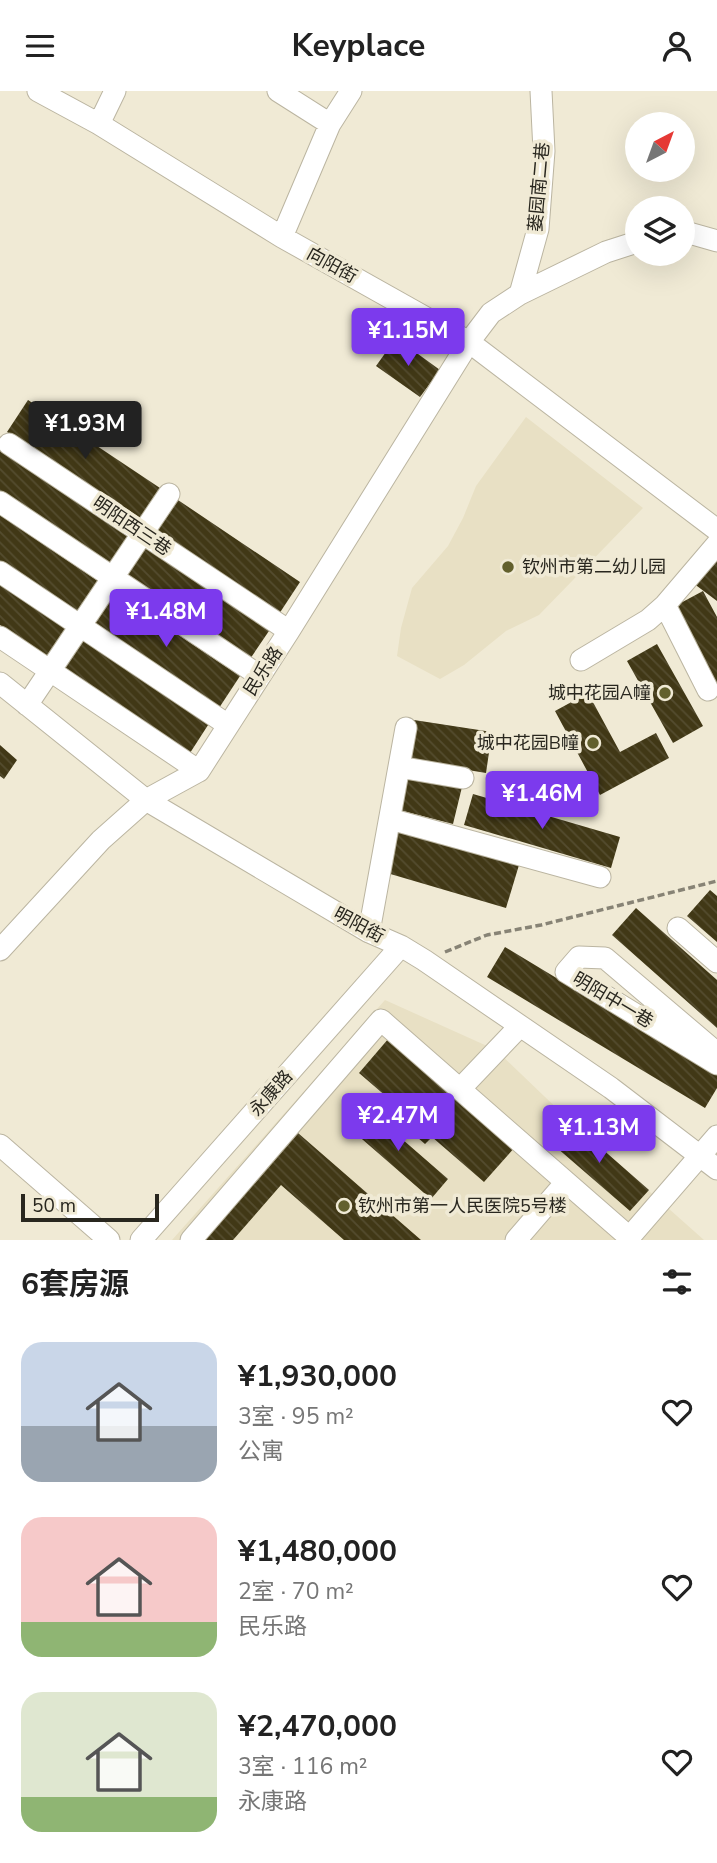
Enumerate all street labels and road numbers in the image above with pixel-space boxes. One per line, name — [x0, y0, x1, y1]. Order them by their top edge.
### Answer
street label: 蒌园南二巷 — [523, 141, 555, 233]
street label: 向阳街 — [303, 241, 361, 289]
street label: 明阳西三巷 — [88, 491, 176, 561]
street label: 民乐路 — [238, 642, 288, 700]
street label: 明阳街 — [330, 902, 388, 948]
street label: 明阳中一巷 — [568, 967, 658, 1033]
street label: 永康路 — [244, 1065, 298, 1121]

